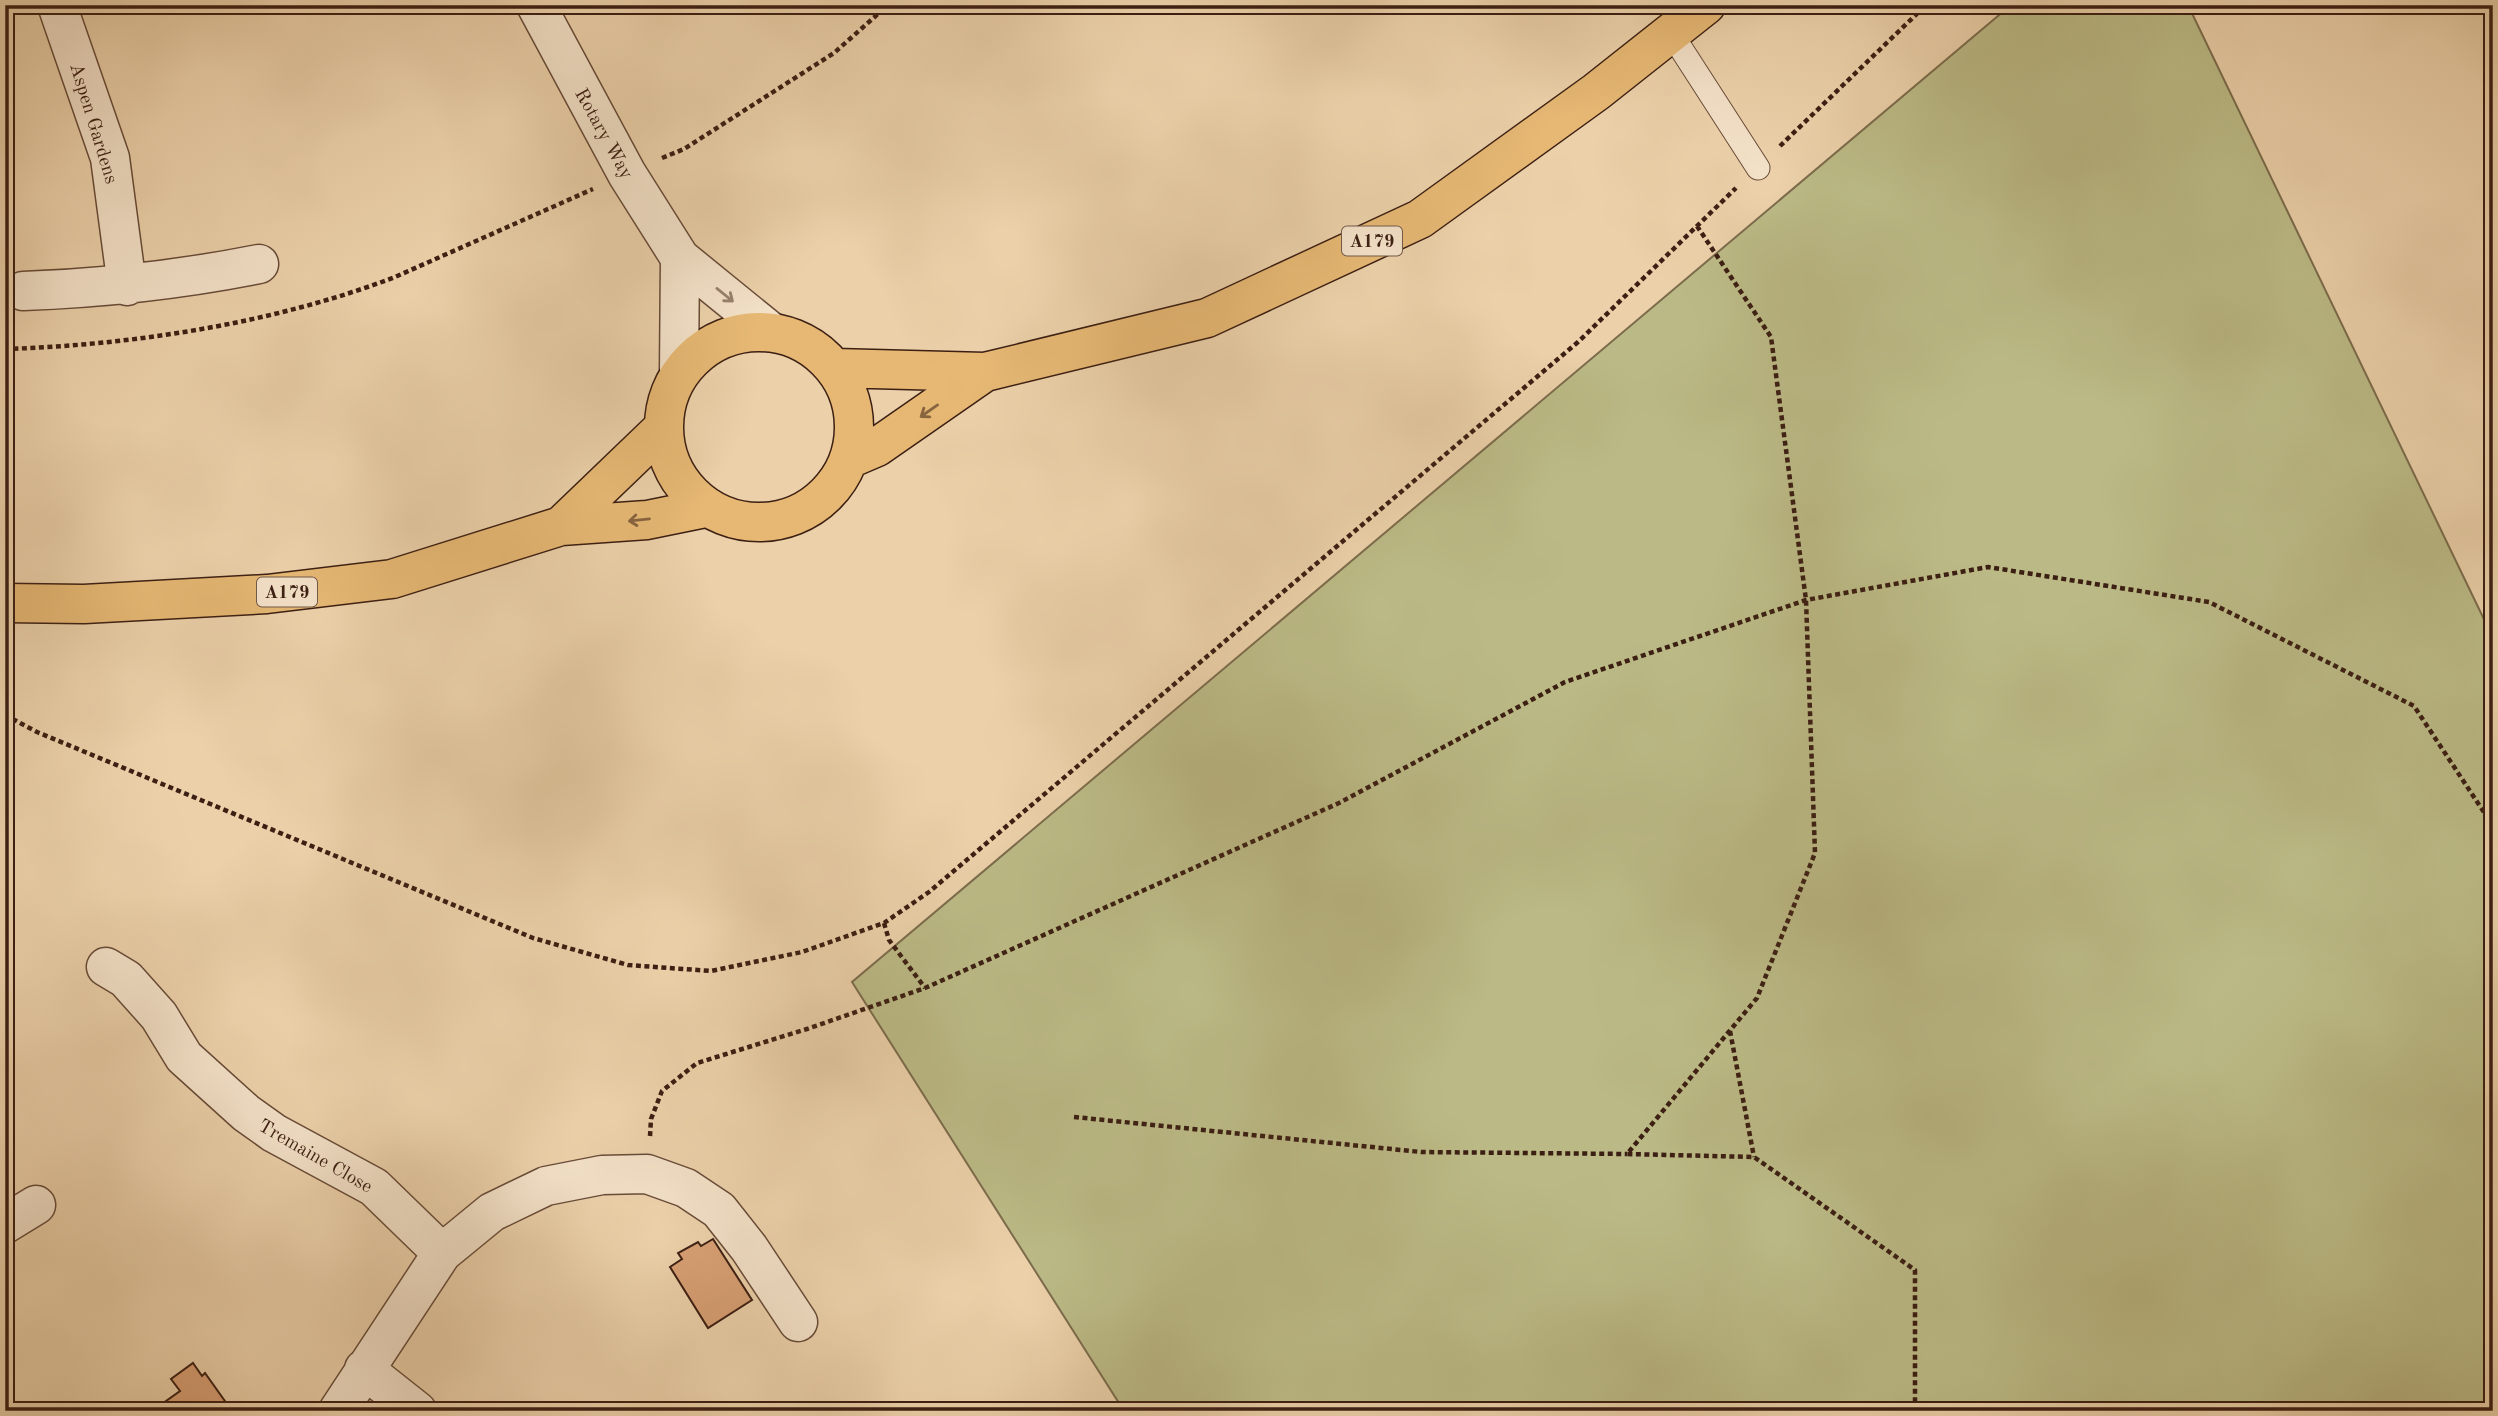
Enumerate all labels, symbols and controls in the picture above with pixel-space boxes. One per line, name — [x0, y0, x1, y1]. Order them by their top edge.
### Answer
street label: Aspen Gardens — [65, 61, 120, 186]
street label: Rotary Way — [570, 86, 635, 183]
road number: A179 — [1342, 227, 1402, 256]
one-way arrow — [716, 287, 734, 303]
one-way arrow — [920, 404, 939, 418]
one-way arrow — [629, 514, 651, 527]
road number: A179 — [257, 578, 317, 606]
street label: Tremaine Close — [254, 1117, 375, 1197]

